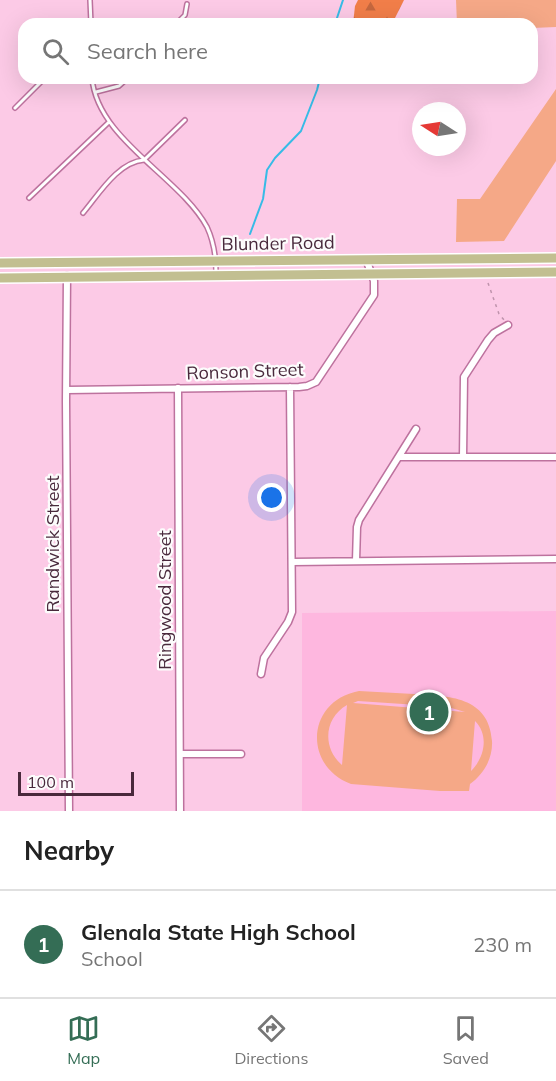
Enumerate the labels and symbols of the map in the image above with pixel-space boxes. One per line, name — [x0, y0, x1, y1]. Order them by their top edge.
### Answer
north arrow — [412, 102, 466, 156]
street label: Blunder Road — [221, 231, 335, 255]
street label: Ronson Street — [186, 357, 304, 385]
street label: Randwick Street — [41, 475, 64, 613]
your location — [257, 483, 286, 512]
street label: Ringwood Street — [153, 530, 176, 670]
pin: 1 — [410, 690, 448, 734]
scale bar — [18, 769, 134, 796]

